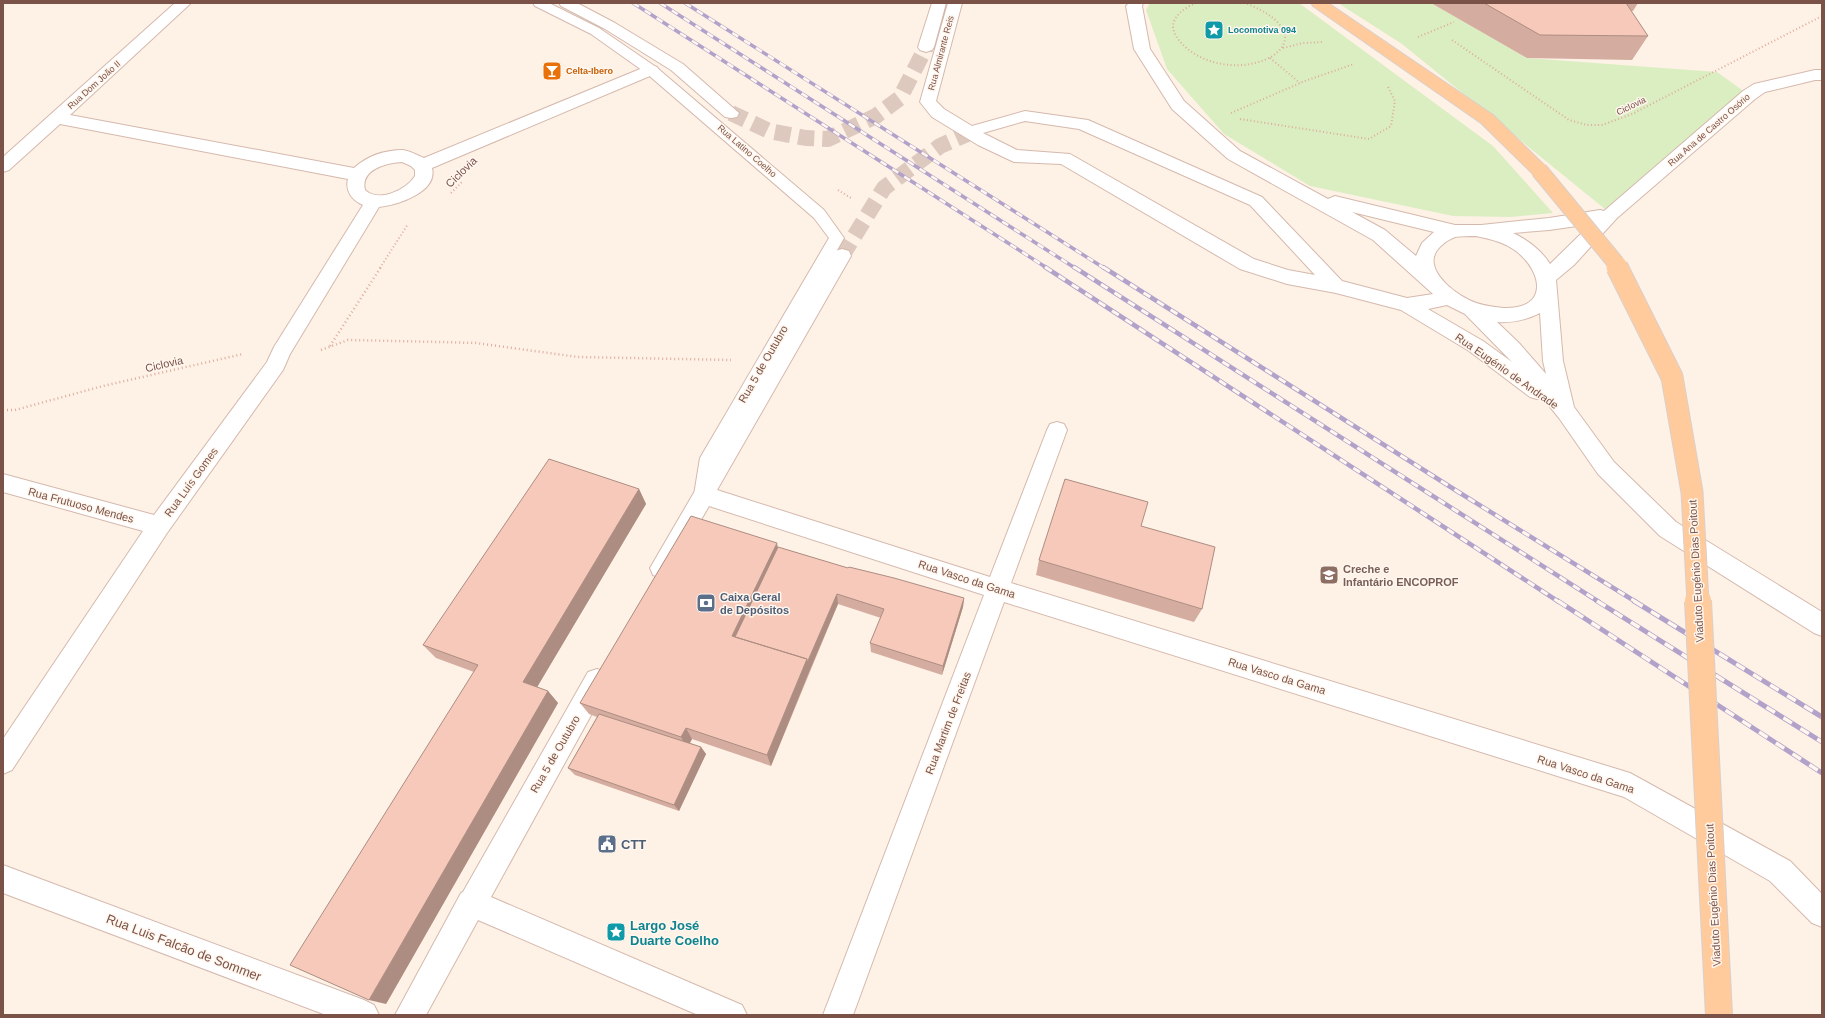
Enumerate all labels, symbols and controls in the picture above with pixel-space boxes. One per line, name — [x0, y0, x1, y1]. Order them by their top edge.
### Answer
street label: Rua Almirante Reis — [926, 14, 956, 92]
place icon: Locomotiva 094 — [1203, 19, 1225, 41]
place label: Locomotiva 094 — [1228, 25, 1296, 35]
street label: Rua Dom João II — [66, 59, 122, 111]
bar icon: Celta-Ibero — [541, 60, 563, 82]
place label: Celta-Ibero — [566, 66, 614, 76]
street label: Rua Ana de Castro Osório — [1666, 92, 1752, 168]
street label: Ciclovia — [1615, 95, 1647, 117]
street label: Rua Latino Coelho — [716, 123, 778, 179]
street label: Ciclovia — [443, 154, 480, 190]
street label: Rua 5 de Outubro — [736, 323, 790, 405]
street label: Rua Eugénio de Andrade — [1453, 331, 1561, 411]
street label: Ciclovia — [144, 354, 185, 374]
street label: Rua Luís Gomes — [162, 445, 220, 519]
street label: Rua Frutuoso Mendes — [27, 485, 136, 525]
street label: Viaduto Eugénio Dias Poitout — [1686, 499, 1706, 643]
street label: Rua Vasco da Gama — [917, 558, 1018, 601]
place label: Creche e Infantário ENCOPROF — [1343, 563, 1459, 588]
school or university icon: Creche e Infantário ENCOPROF — [1318, 564, 1340, 586]
place label: Caixa Geral de Depósitos — [720, 591, 789, 616]
bank icon: Caixa Geral de Depósitos — [695, 592, 717, 614]
street label: Rua Vasco da Gama — [1227, 655, 1328, 697]
street label: Rua Martim de Freitas — [923, 670, 973, 776]
street label: Rua 5 de Outubro — [528, 713, 582, 795]
street label: Rua Vasco da Gama — [1536, 753, 1637, 796]
street label: Viaduto Eugénio Dias Poitout — [1703, 823, 1723, 967]
public building icon: CTT — [596, 833, 618, 855]
place label: CTT — [621, 837, 646, 852]
street label: Rua Luis Falcão de Sommer — [104, 911, 264, 984]
place label: Largo José Duarte Coelho — [630, 918, 719, 948]
place icon: Largo José Duarte Coelho — [605, 921, 627, 943]

